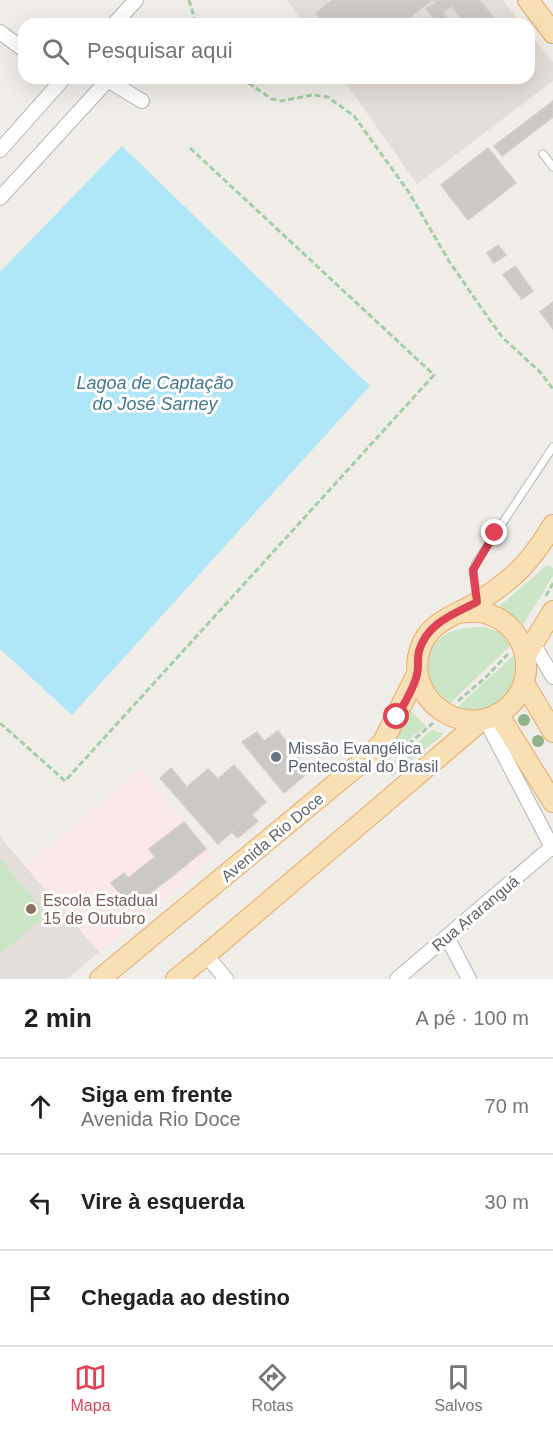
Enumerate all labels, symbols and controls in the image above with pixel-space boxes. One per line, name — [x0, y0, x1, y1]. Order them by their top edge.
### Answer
search box — [18, 18, 535, 84]
icon: search — [39, 35, 72, 68]
text: Pesquisar aqui — [87, 38, 233, 63]
water label: Lagoa de Captação do José Sarney — [76, 373, 234, 414]
route end — [481, 519, 507, 545]
route start — [383, 703, 409, 729]
place label: Missão Evangélica Pentecostal do Brasil — [288, 740, 438, 775]
marker: Missão Evangélica Pentecostal do Brasil — [269, 750, 283, 764]
street label: Avenida Rio Doce — [218, 790, 327, 885]
street label: Rua Araranguá — [429, 872, 522, 954]
place label: Escola Estadual 15 de Outubro — [43, 892, 158, 927]
marker: Escola Estadual 15 de Outubro — [24, 902, 38, 916]
text: 2 min — [24, 1003, 92, 1033]
text: A pé · 100 m — [416, 1007, 529, 1029]
text: Siga em frente — [81, 1082, 233, 1107]
icon: ahead — [24, 1090, 57, 1123]
text: 70 m — [485, 1095, 529, 1117]
text: Avenida Rio Doce — [81, 1108, 241, 1130]
icon: left — [24, 1186, 57, 1219]
text: Vire à esquerda — [81, 1189, 244, 1214]
text: 30 m — [485, 1191, 529, 1213]
icon: arrive — [24, 1282, 57, 1315]
text: Chegada ao destino — [81, 1285, 290, 1310]
tab: Mapa — [71, 1361, 111, 1415]
tab: Rotas — [252, 1361, 293, 1415]
tab: Salvos — [434, 1361, 482, 1415]

